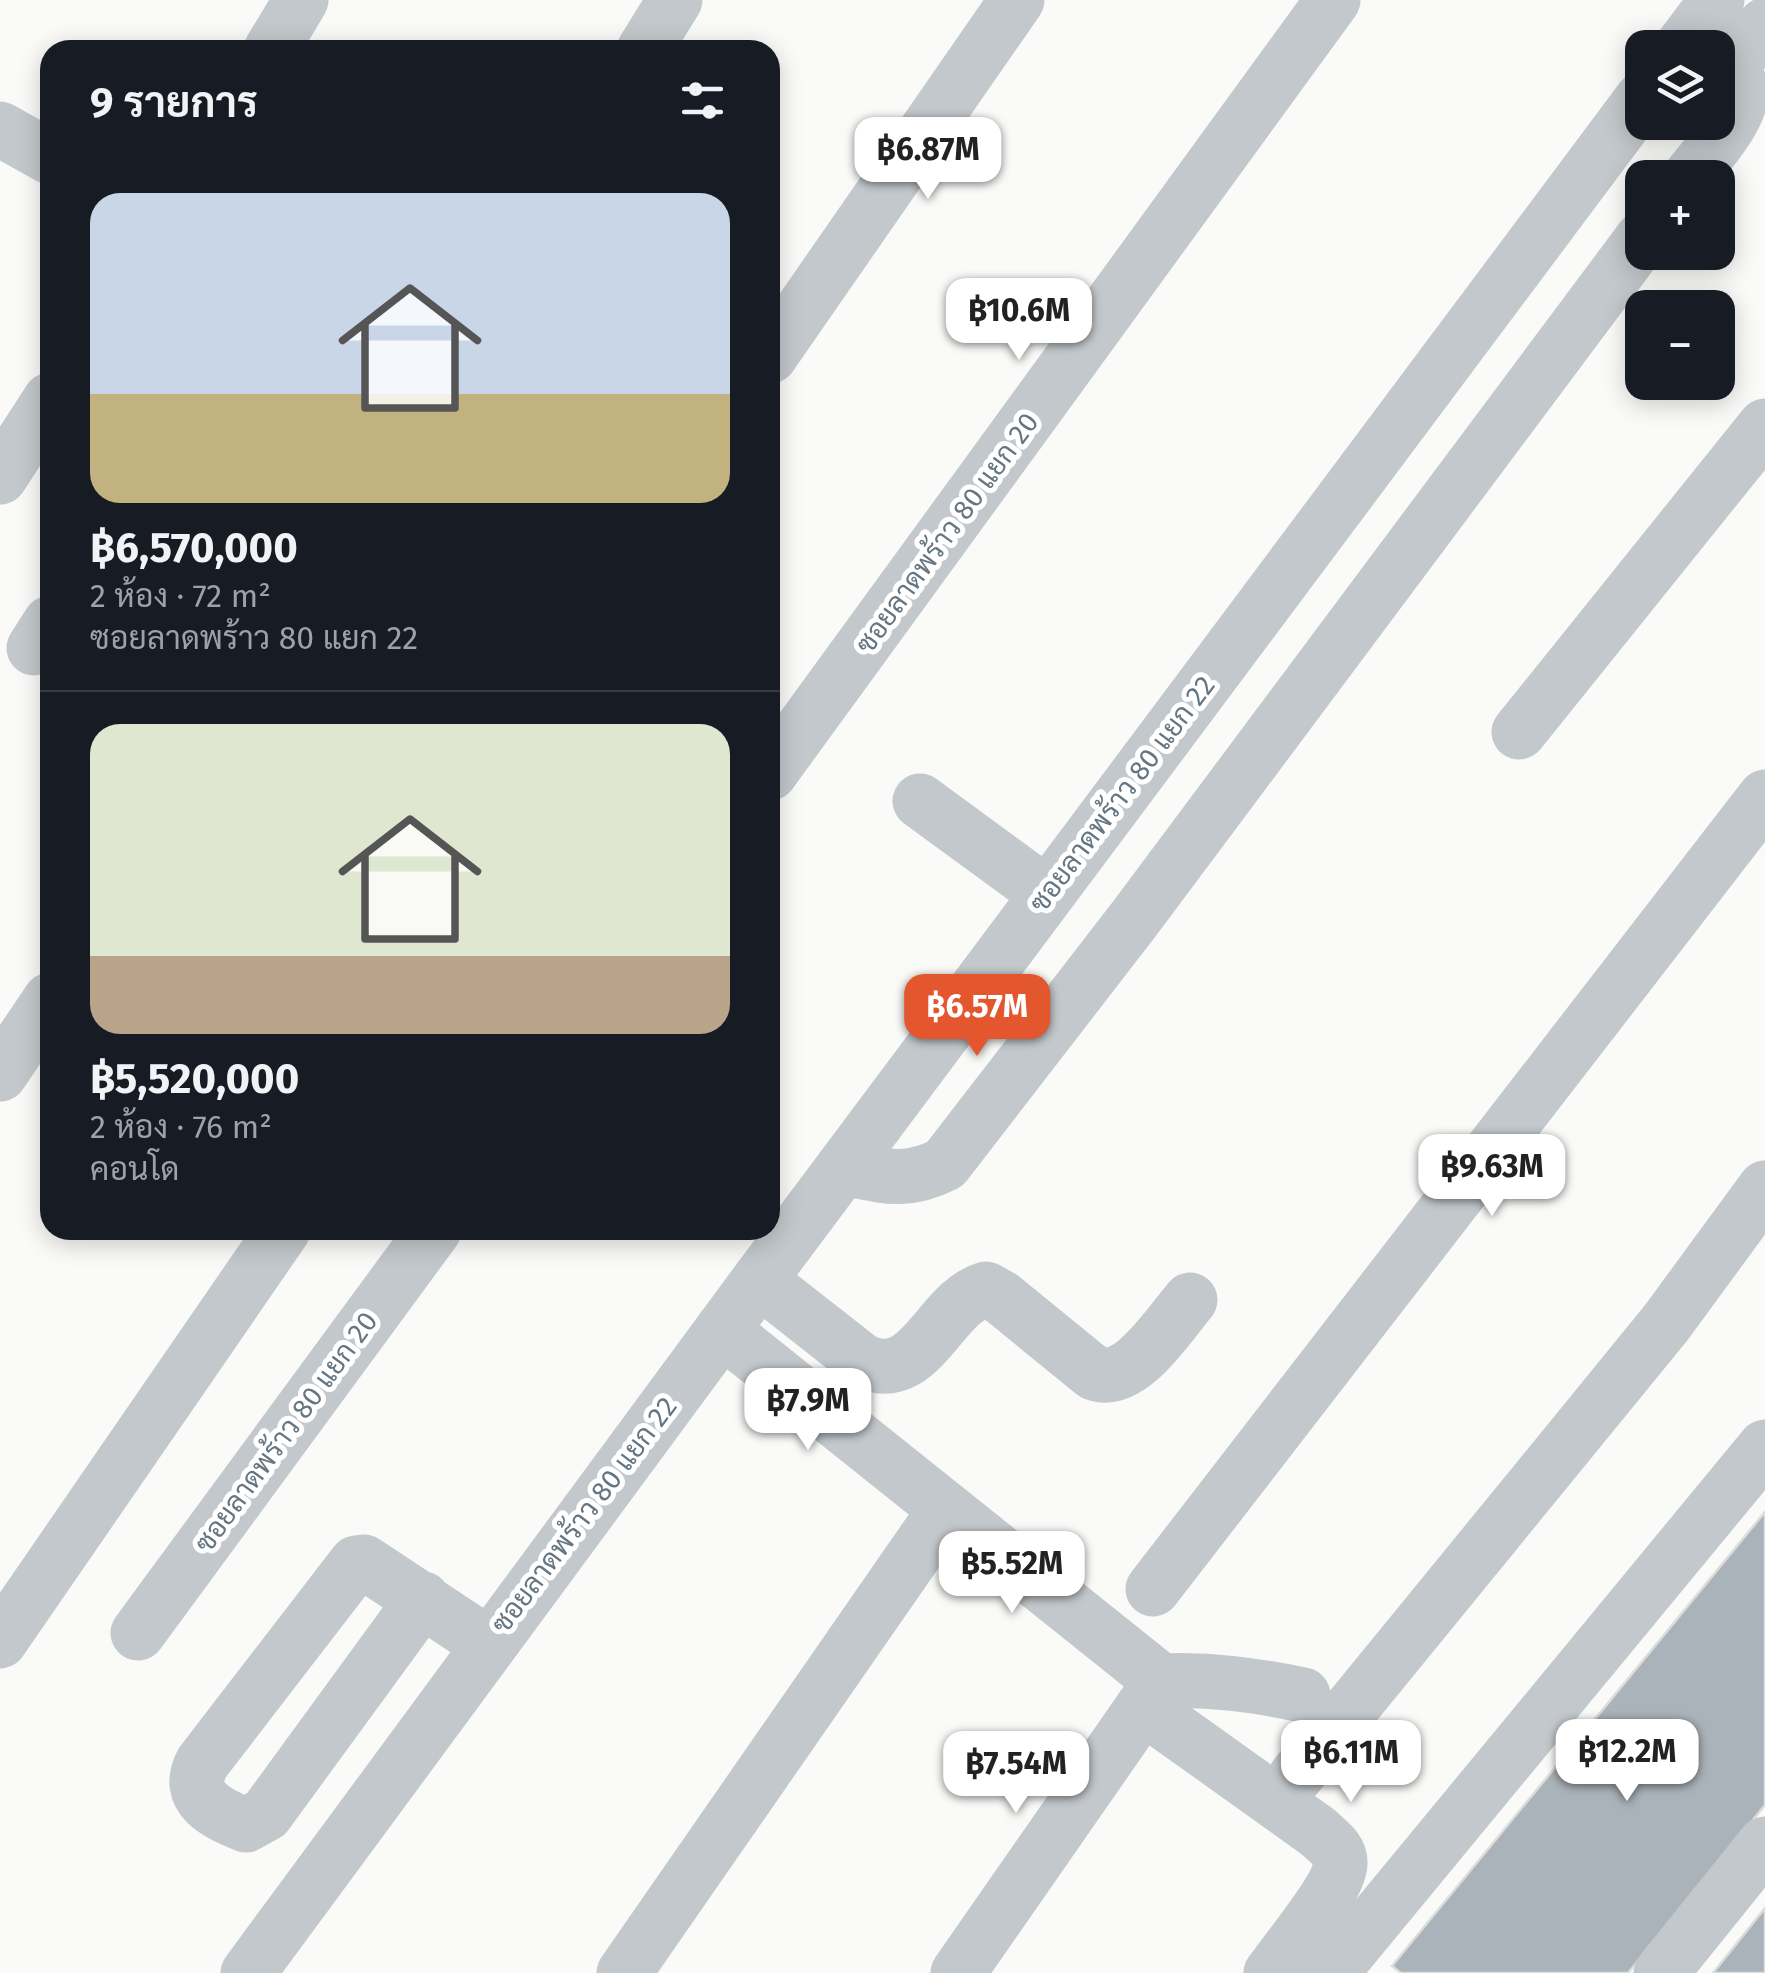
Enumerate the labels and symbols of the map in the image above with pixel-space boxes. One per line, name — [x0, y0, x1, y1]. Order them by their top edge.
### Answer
pin: ฿6.87M — [847, 117, 1009, 202]
pin: ฿10.6M — [938, 278, 1100, 363]
street label: ซอยลาดพร้าว 80 แยก 20 — [847, 405, 1045, 660]
street label: ซอยลาดพร้าว 80 แยก 22 — [1021, 668, 1222, 919]
pin: ฿6.57M — [896, 974, 1058, 1059]
pin: ฿9.63M — [1411, 1134, 1573, 1219]
street label: ซอยลาดพร้าว 80 แยก 20 — [186, 1304, 384, 1559]
pin: ฿7.9M — [738, 1368, 878, 1453]
street label: ซอยลาดพร้าว 80 แยก 22 — [483, 1389, 684, 1640]
pin: ฿5.52M — [931, 1531, 1093, 1616]
pin: ฿12.2M — [1546, 1719, 1708, 1804]
pin: ฿6.11M — [1270, 1720, 1432, 1805]
pin: ฿7.54M — [935, 1731, 1097, 1816]

